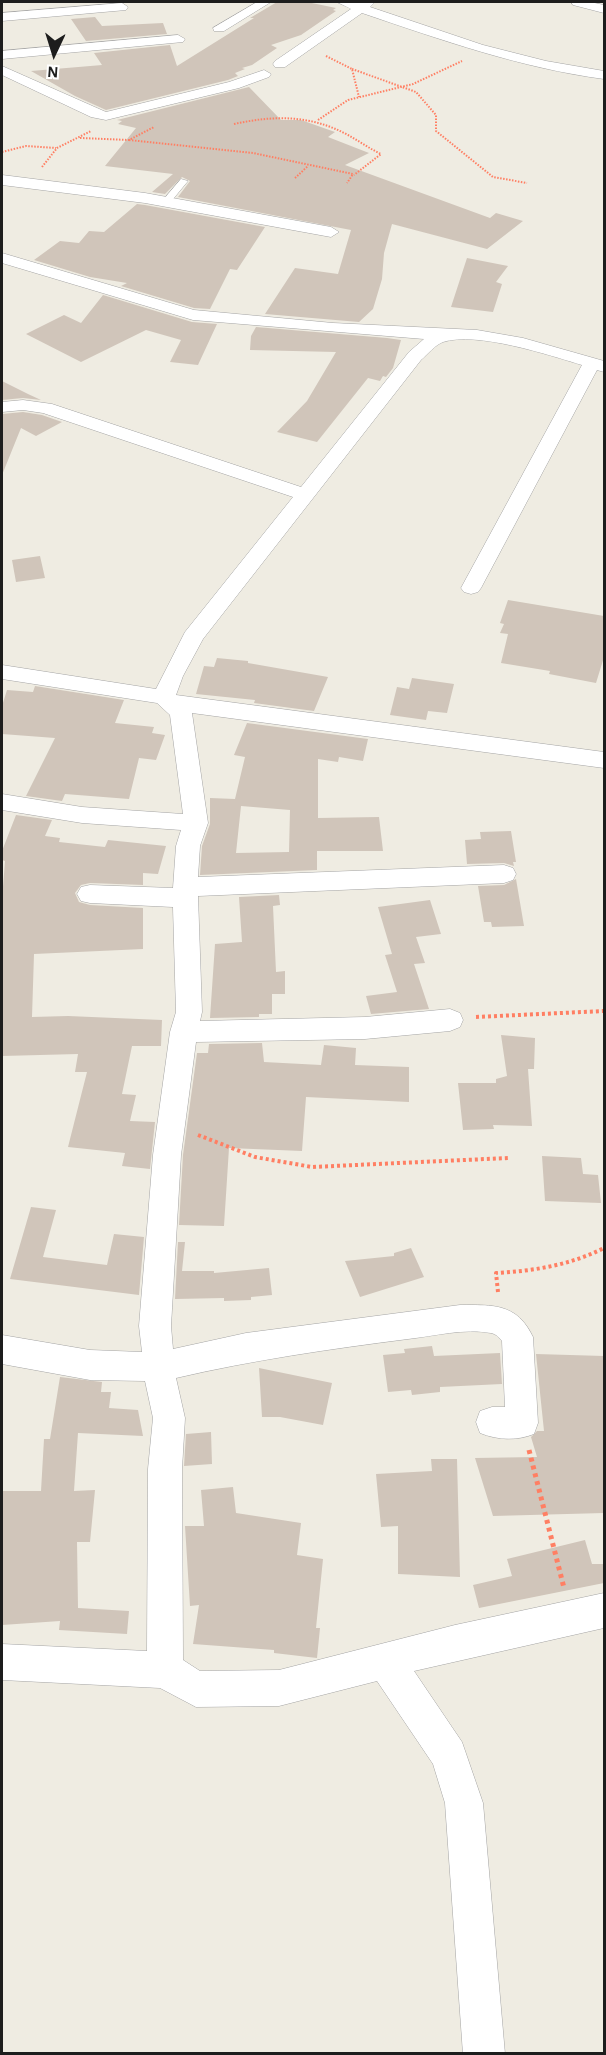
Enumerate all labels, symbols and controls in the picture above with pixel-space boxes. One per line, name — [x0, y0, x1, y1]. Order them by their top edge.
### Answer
north arrow — [24, 24, 84, 84]
text: N — [47, 64, 59, 80]

